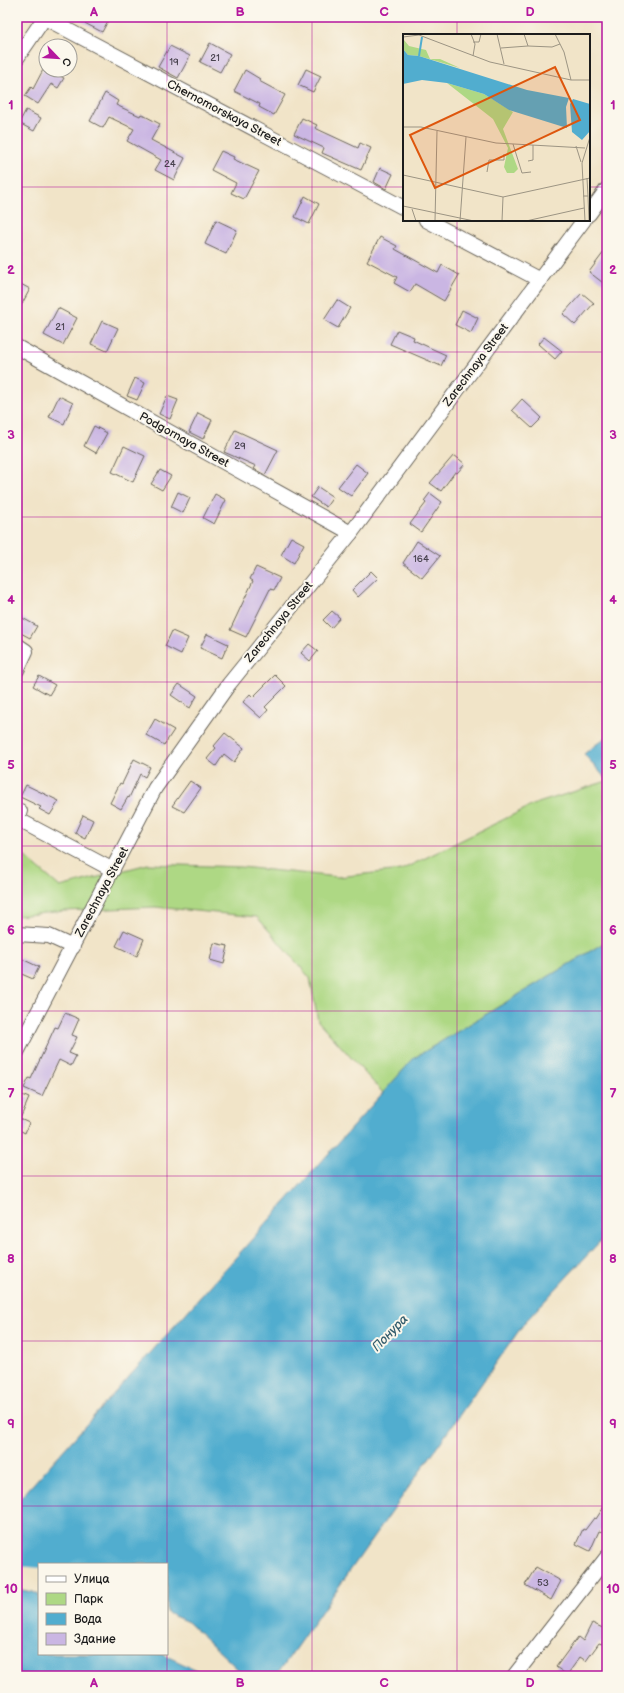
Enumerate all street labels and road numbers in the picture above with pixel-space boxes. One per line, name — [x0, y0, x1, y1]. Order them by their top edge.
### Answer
street label: Chernomorskaya Street — [164, 76, 284, 150]
street label: Zarechnaya Street — [439, 320, 512, 410]
street label: Podgornaya Street — [137, 409, 232, 471]
street label: Zarechnaya Street — [241, 578, 316, 666]
street label: Zarechnaya Street — [71, 844, 132, 940]

